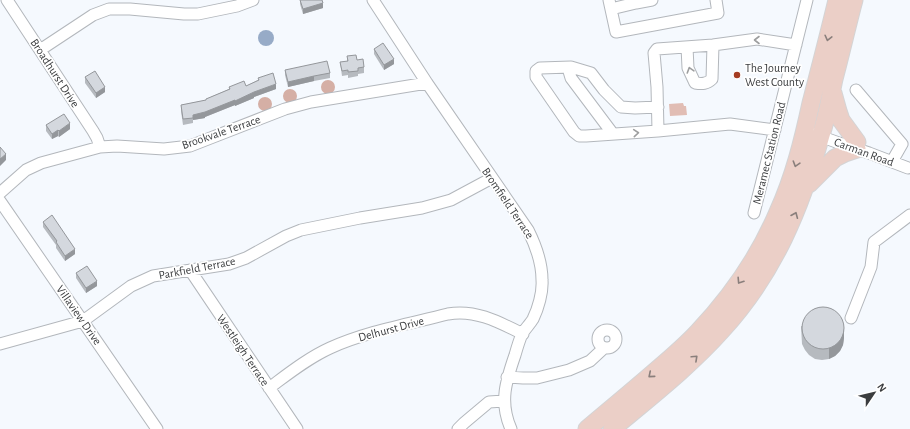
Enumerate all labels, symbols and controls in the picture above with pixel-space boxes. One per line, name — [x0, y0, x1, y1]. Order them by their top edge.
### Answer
one-way arrow — [824, 35, 832, 41]
one-way arrow — [754, 36, 760, 44]
street label: Broadhurst Drive — [28, 37, 82, 109]
place label: The Journey West County — [745, 62, 804, 89]
one-way arrow — [686, 66, 695, 73]
marker: The Journey West County — [732, 70, 742, 80]
street label: Meramec Station Road — [750, 100, 788, 206]
street label: Brookvale Terrace — [180, 113, 262, 151]
one-way arrow — [633, 128, 639, 137]
street label: Carman Road — [833, 136, 895, 168]
one-way arrow — [792, 160, 801, 167]
street label: Bromfield Terrace — [480, 165, 536, 241]
one-way arrow — [790, 212, 798, 220]
street label: Parkfield Terrace — [158, 255, 236, 281]
one-way arrow — [737, 277, 745, 284]
street label: Villaview Drive — [54, 283, 104, 347]
street label: Westleigh Terrace — [215, 312, 271, 388]
street label: Delhurst Drive — [357, 314, 425, 344]
one-way arrow — [690, 355, 698, 363]
one-way arrow — [649, 370, 656, 377]
north arrow — [854, 373, 894, 413]
text: N — [875, 381, 888, 394]

